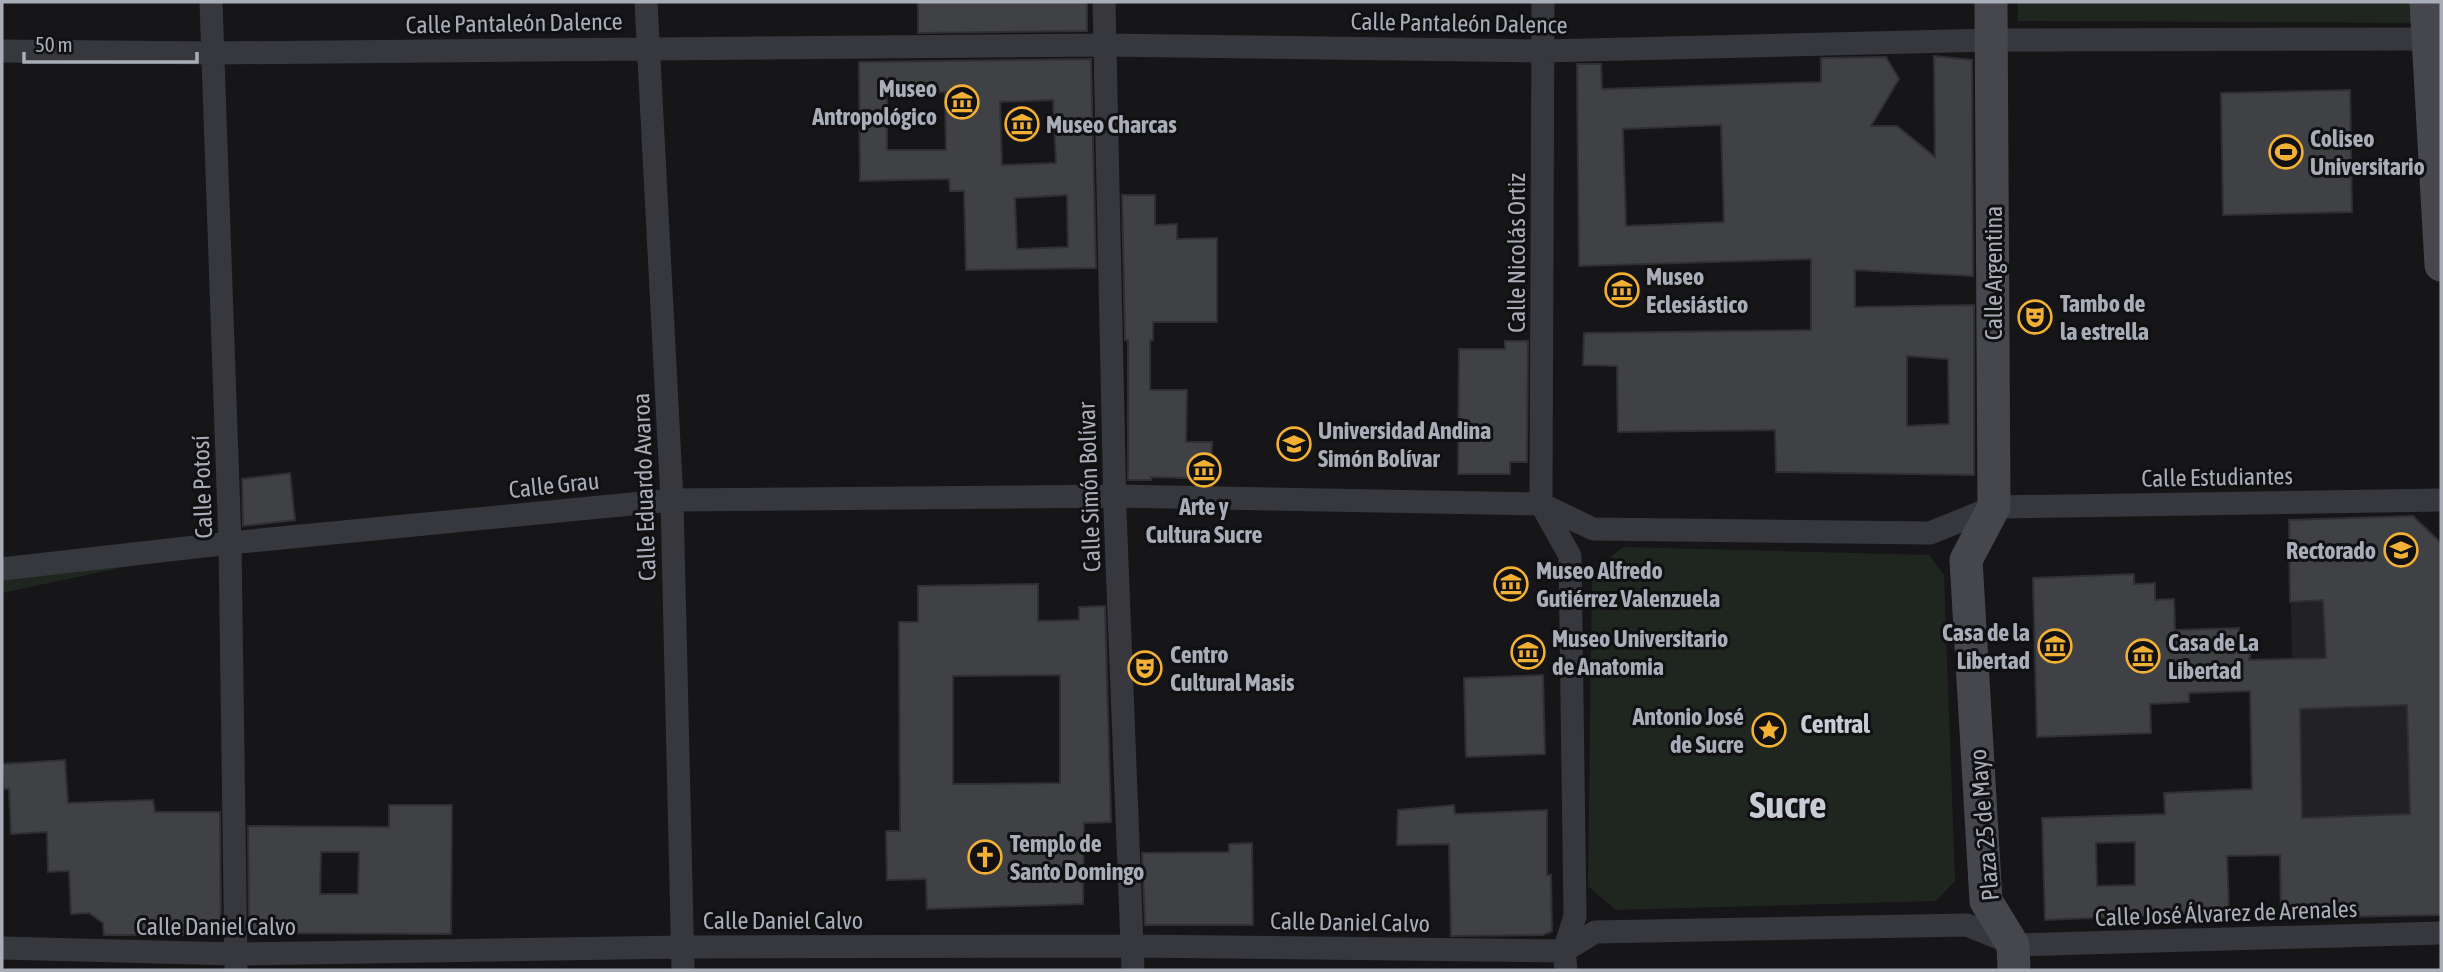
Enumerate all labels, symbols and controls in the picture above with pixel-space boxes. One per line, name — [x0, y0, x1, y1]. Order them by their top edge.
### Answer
street label: Calle Pantaleón Dalence — [405, 8, 623, 38]
street label: Calle Pantaleón Dalence — [1350, 8, 1568, 38]
scale bar — [24, 21, 198, 65]
text: 50 m — [35, 32, 73, 56]
place label: Museo Antropológico — [811, 75, 937, 130]
museum icon: Museo Antropológico — [943, 83, 981, 121]
museum icon: Museo Charcas — [1003, 105, 1041, 143]
place label: Museo Charcas — [1046, 111, 1177, 138]
place label: Coliseo Universitario — [2310, 125, 2425, 180]
sports icon: Coliseo Universitario — [2267, 133, 2305, 171]
street label: Calle Nicolás Ortiz — [1503, 173, 1530, 333]
street label: Calle Argentina — [1980, 206, 2007, 340]
place label: Museo Eclesiástico — [1646, 263, 1748, 318]
museum icon: Museo Eclesiástico — [1603, 271, 1641, 309]
place label: Tambo de la estrella — [2060, 290, 2149, 345]
theatre icon: Tambo de la estrella — [2016, 298, 2054, 336]
street label: Calle Eduardo Avaroa — [627, 393, 661, 581]
street label: Calle Simón Bolívar — [1073, 401, 1105, 572]
place label: Universidad Andina Simón Bolívar — [1318, 417, 1491, 472]
school or university icon: Universidad Andina Simón Bolívar — [1275, 425, 1313, 463]
street label: Calle Potosí — [187, 435, 217, 539]
museum icon: Arte y Cultura Sucre — [1185, 451, 1223, 489]
street label: Calle Estudiantes — [2141, 462, 2293, 492]
street label: Calle Grau — [507, 467, 601, 503]
place label: Arte y Cultura Sucre — [1146, 493, 1263, 548]
school or university icon: Rectorado — [2382, 531, 2420, 569]
place label: Rectorado — [2286, 537, 2376, 564]
place label: Museo Alfredo Gutiérrez Valenzuela — [1536, 557, 1720, 612]
museum icon: Museo Alfredo Gutiérrez Valenzuela — [1492, 565, 1530, 603]
place label: Casa de la Libertad — [1942, 619, 2030, 674]
place label: Museo Universitario de Anatomia — [1552, 625, 1728, 680]
museum icon: Casa de la Libertad — [2036, 627, 2074, 665]
place label: Casa de La Libertad — [2168, 629, 2259, 684]
museum icon: Museo Universitario de Anatomia — [1509, 633, 1547, 671]
museum icon: Casa de La Libertad — [2124, 637, 2162, 675]
place label: Centro Cultural Masis — [1170, 641, 1295, 696]
theatre icon: Centro Cultural Masis — [1126, 649, 1164, 687]
place label: Antonio José de Sucre — [1632, 703, 1744, 758]
district label: Central — [1800, 709, 1871, 739]
place icon: Antonio José de Sucre — [1750, 711, 1788, 749]
street label: Plaza 25 de Mayo — [1964, 748, 2004, 902]
district label: Sucre — [1750, 783, 1826, 826]
place label: Templo de Santo Domingo — [1010, 830, 1144, 885]
church icon: Templo de Santo Domingo — [966, 838, 1004, 876]
street label: Calle José Álvarez de Arenales — [2094, 895, 2358, 931]
street label: Calle Daniel Calvo — [703, 907, 863, 934]
street label: Calle Daniel Calvo — [1270, 907, 1430, 937]
street label: Calle Daniel Calvo — [136, 913, 296, 940]

